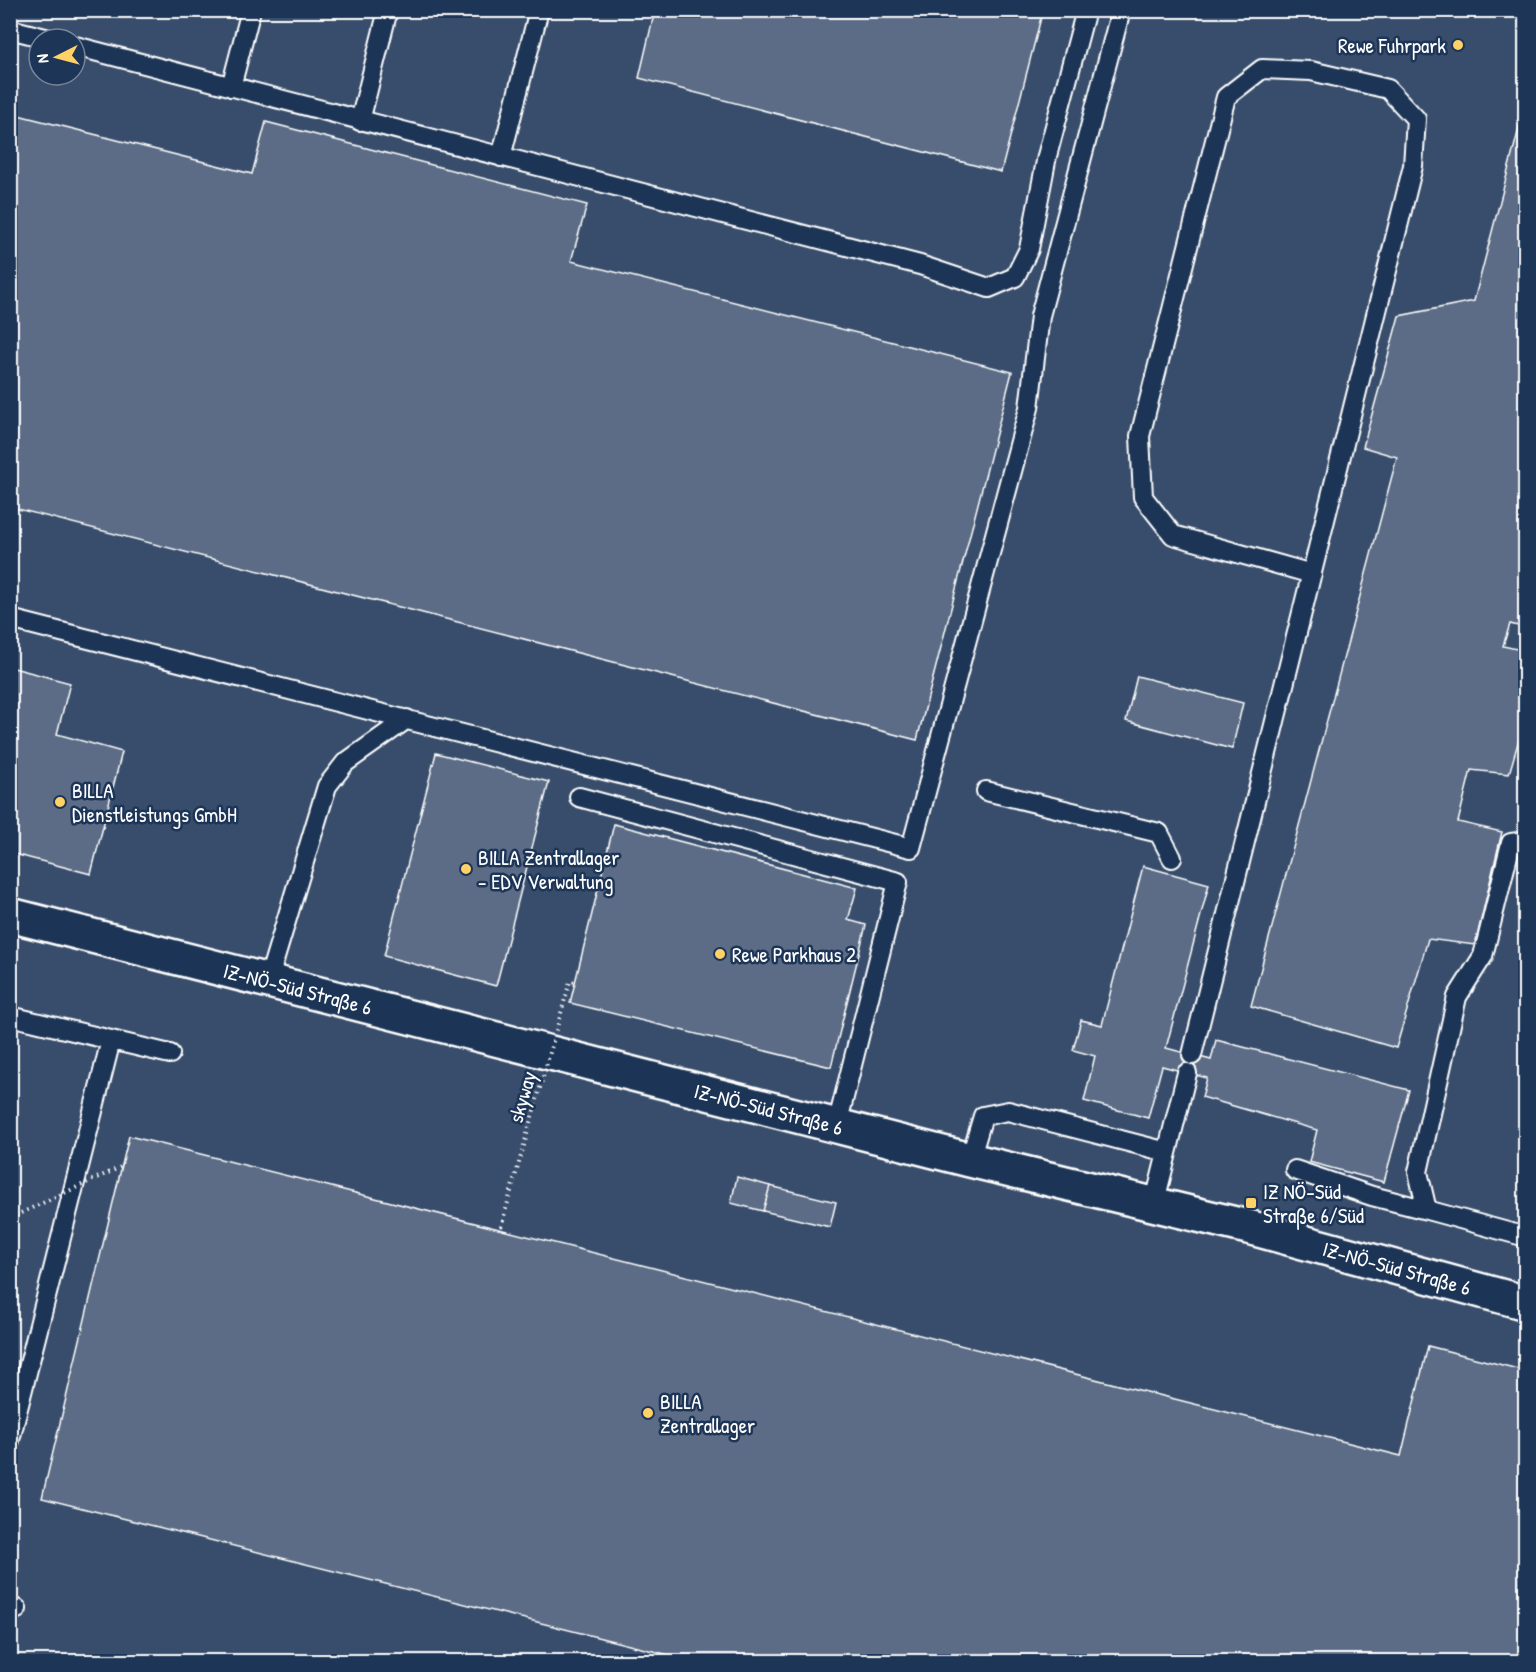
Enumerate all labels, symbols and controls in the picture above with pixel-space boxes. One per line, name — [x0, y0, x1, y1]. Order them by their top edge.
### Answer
north arrow — [27, 27, 87, 87]
place label: Rewe Fuhrpark — [1338, 31, 1446, 60]
marker: Rewe Fuhrpark — [1451, 38, 1465, 52]
text: N — [31, 53, 53, 64]
place label: BILLA Dienstleistungs GmbH — [72, 776, 237, 829]
marker: BILLA Dienstleistungs GmbH — [53, 795, 67, 809]
place label: BILLA Zentrallager - EDV Verwaltung — [478, 843, 619, 896]
marker: BILLA Zentrallager - EDV Verwaltung — [459, 862, 473, 876]
place label: Rewe Parkhaus 2 — [732, 940, 856, 969]
marker: Rewe Parkhaus 2 — [713, 947, 727, 961]
street label: IZ-NÖ-Süd Straße 6 — [220, 956, 375, 1021]
street label: skyway — [501, 1068, 543, 1126]
street label: IZ-NÖ-Süd Straße 6 — [691, 1076, 846, 1142]
place label: IZ NÖ-Süd Straße 6/Süd — [1263, 1177, 1364, 1230]
marker: IZ NÖ-Süd Straße 6/Süd — [1244, 1196, 1258, 1210]
street label: IZ-NÖ-Süd Straße 6 — [1319, 1234, 1474, 1302]
place label: BILLA Zentrallager — [660, 1387, 755, 1440]
marker: BILLA Zentrallager — [641, 1406, 655, 1420]

